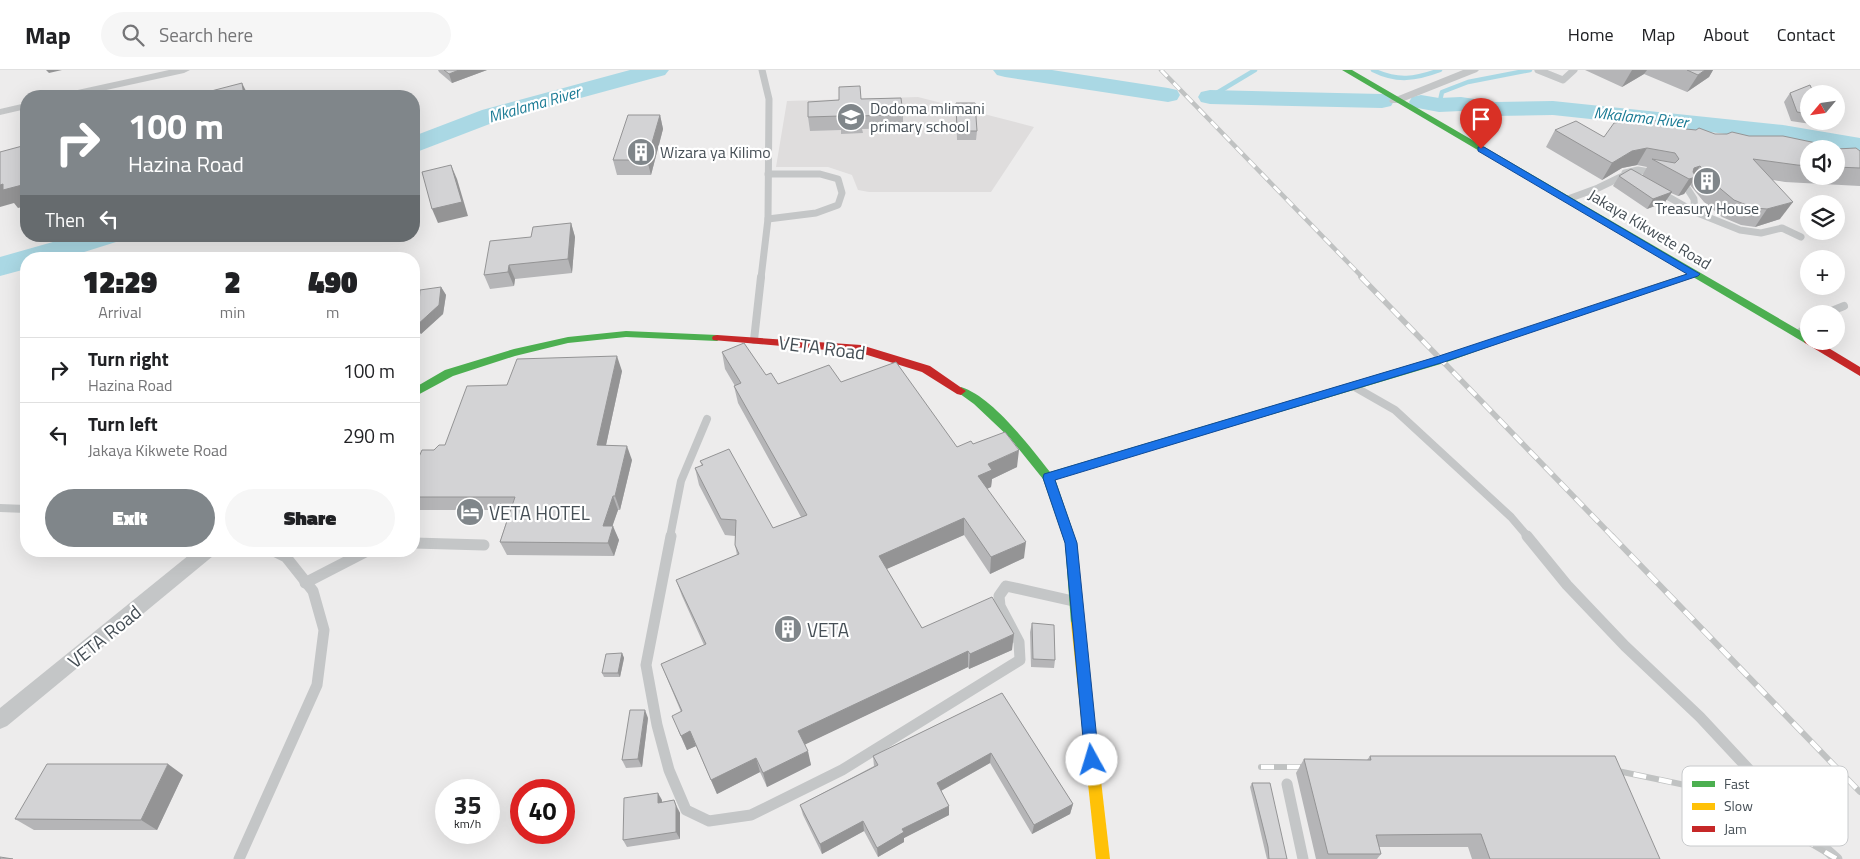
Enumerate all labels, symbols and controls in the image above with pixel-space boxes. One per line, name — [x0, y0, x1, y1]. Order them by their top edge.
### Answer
search box — [101, 12, 451, 57]
text: Map — [25, 17, 71, 53]
text: Search here — [159, 20, 253, 49]
icon: search — [119, 21, 147, 49]
text: Home — [1568, 21, 1614, 48]
text: Map — [1642, 21, 1675, 48]
text: About — [1703, 21, 1749, 48]
text: Contact — [1777, 21, 1835, 48]
water label: Mkalama River — [485, 79, 585, 129]
north arrow — [1800, 85, 1845, 130]
map controls — [1800, 85, 1845, 350]
place label: Dodoma mlimani primary school — [870, 96, 985, 138]
pin — [1460, 98, 1502, 149]
text: 100 m — [128, 99, 224, 153]
water label: Mkalama River — [1593, 100, 1691, 134]
school or university icon: Dodoma mlimani primary school — [836, 102, 866, 132]
icon: arrive — [1467, 105, 1495, 133]
icon: right — [45, 110, 110, 175]
building icon: Wizara ya Kilimo — [626, 137, 656, 167]
place label: Wizara ya Kilimo — [660, 140, 771, 164]
button: sound — [1800, 140, 1845, 185]
text: Hazina Road — [128, 147, 244, 181]
building icon: Treasury House — [1692, 166, 1722, 196]
street label: Jakaya Kikwete Road — [1584, 183, 1716, 275]
button: layers — [1800, 195, 1845, 240]
place label: Treasury House — [1655, 196, 1759, 220]
text: Then — [45, 205, 85, 234]
icon: left — [95, 205, 123, 233]
button: + — [1800, 250, 1845, 295]
text: 12:29 — [83, 259, 157, 305]
text: 2 — [224, 259, 241, 305]
text: 490 — [308, 259, 357, 305]
text: Arrival — [98, 300, 142, 324]
text: min — [220, 300, 245, 324]
text: m — [326, 300, 339, 324]
button: − — [1800, 305, 1845, 350]
street label: VETA Road — [777, 327, 867, 367]
text: Turn right — [88, 344, 169, 373]
icon: right — [45, 356, 73, 384]
text: 100 m — [343, 356, 395, 385]
text: Hazina Road — [88, 373, 172, 397]
text: Turn left — [88, 409, 158, 438]
icon: left — [45, 421, 73, 449]
text: 290 m — [343, 421, 395, 450]
text: Jakaya Kikwete Road — [88, 438, 228, 462]
button: Exit — [45, 489, 215, 547]
button: Share — [225, 489, 395, 547]
hotel icon: VETA HOTEL — [455, 497, 485, 527]
place label: VETA HOTEL — [489, 498, 590, 527]
street label: VETA Road — [61, 597, 147, 675]
building icon: VETA — [773, 614, 803, 644]
place label: VETA — [807, 615, 849, 644]
position arrow — [1065, 733, 1117, 785]
legend — [1682, 766, 1848, 846]
text: Fast — [1724, 773, 1749, 794]
speed limit sign: 40 — [510, 779, 575, 844]
text: 35 — [453, 786, 482, 824]
text: Slow — [1724, 795, 1753, 816]
text: km/h — [454, 814, 481, 833]
text: Jam — [1724, 818, 1747, 839]

